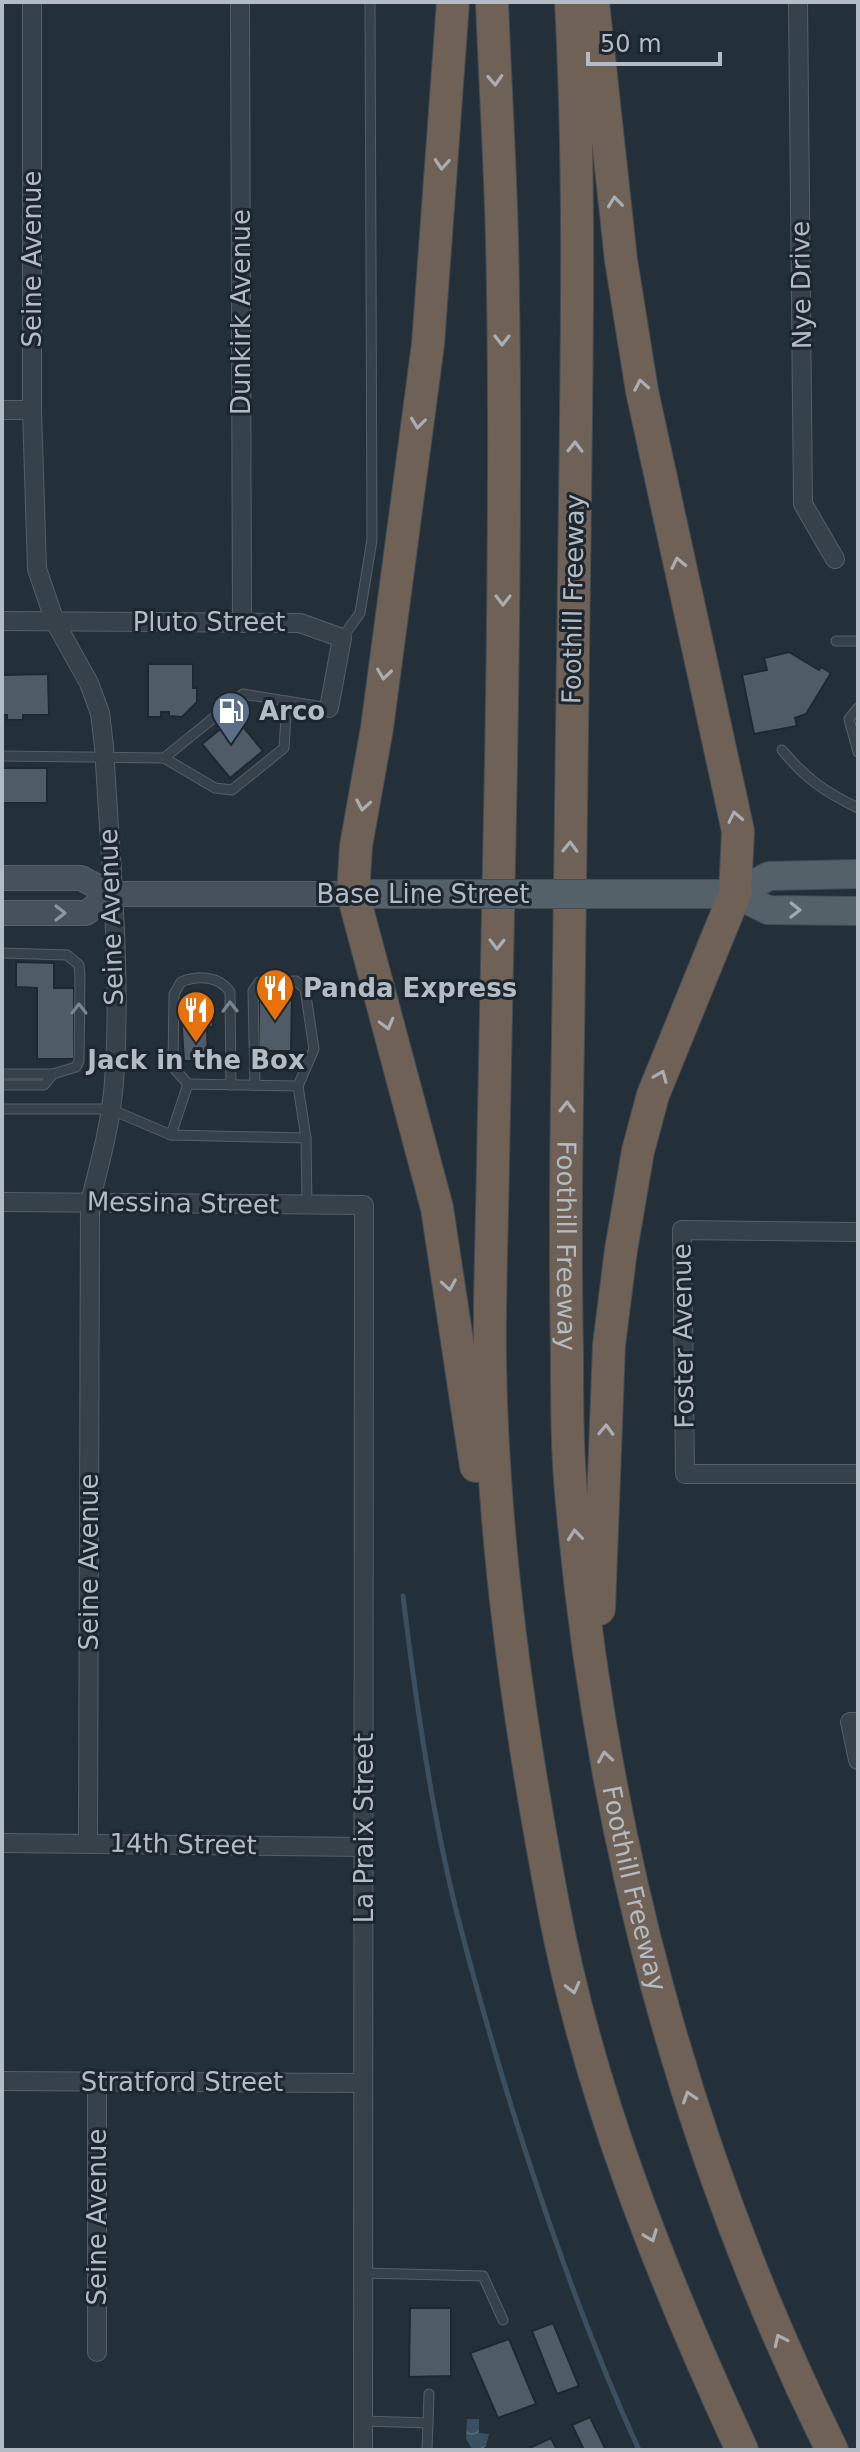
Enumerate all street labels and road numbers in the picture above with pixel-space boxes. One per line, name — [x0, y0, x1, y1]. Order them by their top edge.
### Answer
street label: Seine Avenue — [17, 170, 47, 348]
street label: Dunkirk Avenue — [226, 209, 256, 415]
street label: Nye Drive — [785, 221, 817, 349]
street label: Foothill Freeway — [556, 494, 590, 704]
street label: Pluto Street — [133, 607, 285, 637]
street label: Seine Avenue — [93, 828, 129, 1006]
street label: Base Line Street — [316, 879, 530, 909]
street label: Foothill Freeway — [551, 1140, 582, 1351]
street label: Messina Street — [87, 1186, 279, 1220]
street label: Foster Avenue — [666, 1243, 700, 1429]
street label: Seine Avenue — [74, 1473, 104, 1651]
street label: La Praix Street — [349, 1733, 379, 1923]
street label: Foothill Freeway — [596, 1783, 673, 1995]
street label: 14th Street — [109, 1828, 257, 1860]
street label: Stratford Street — [81, 2067, 283, 2097]
street label: Seine Avenue — [82, 2128, 112, 2306]

